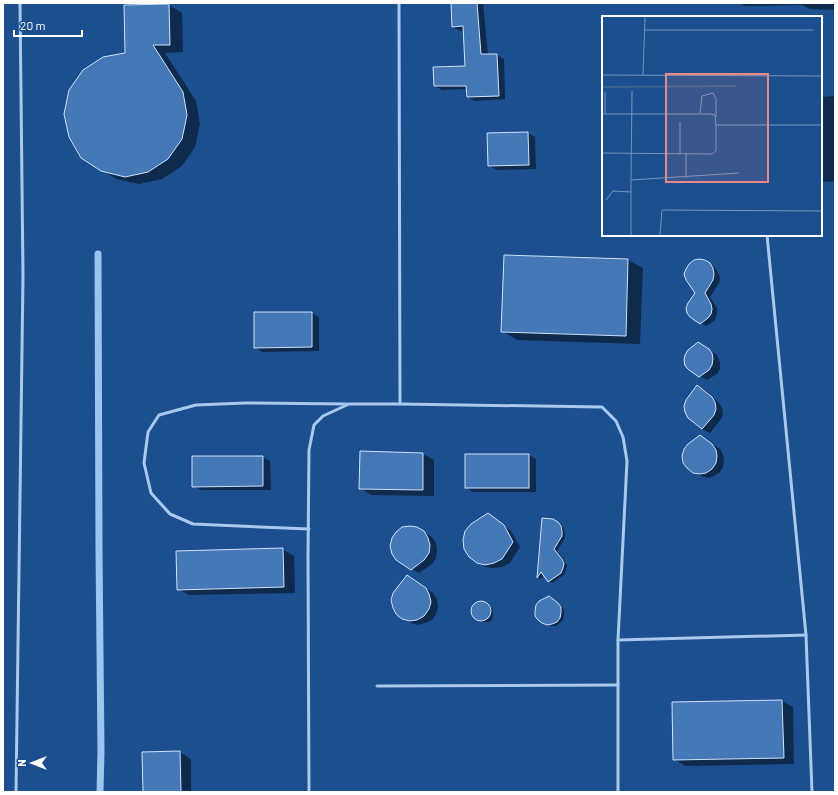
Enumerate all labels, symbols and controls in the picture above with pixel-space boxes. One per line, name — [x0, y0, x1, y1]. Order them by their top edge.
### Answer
scale bar — [14, 12, 82, 38]
inset map — [602, 16, 822, 236]
text: 20 m — [20, 18, 46, 32]
north arrow — [12, 743, 52, 783]
text: N — [15, 759, 28, 767]

